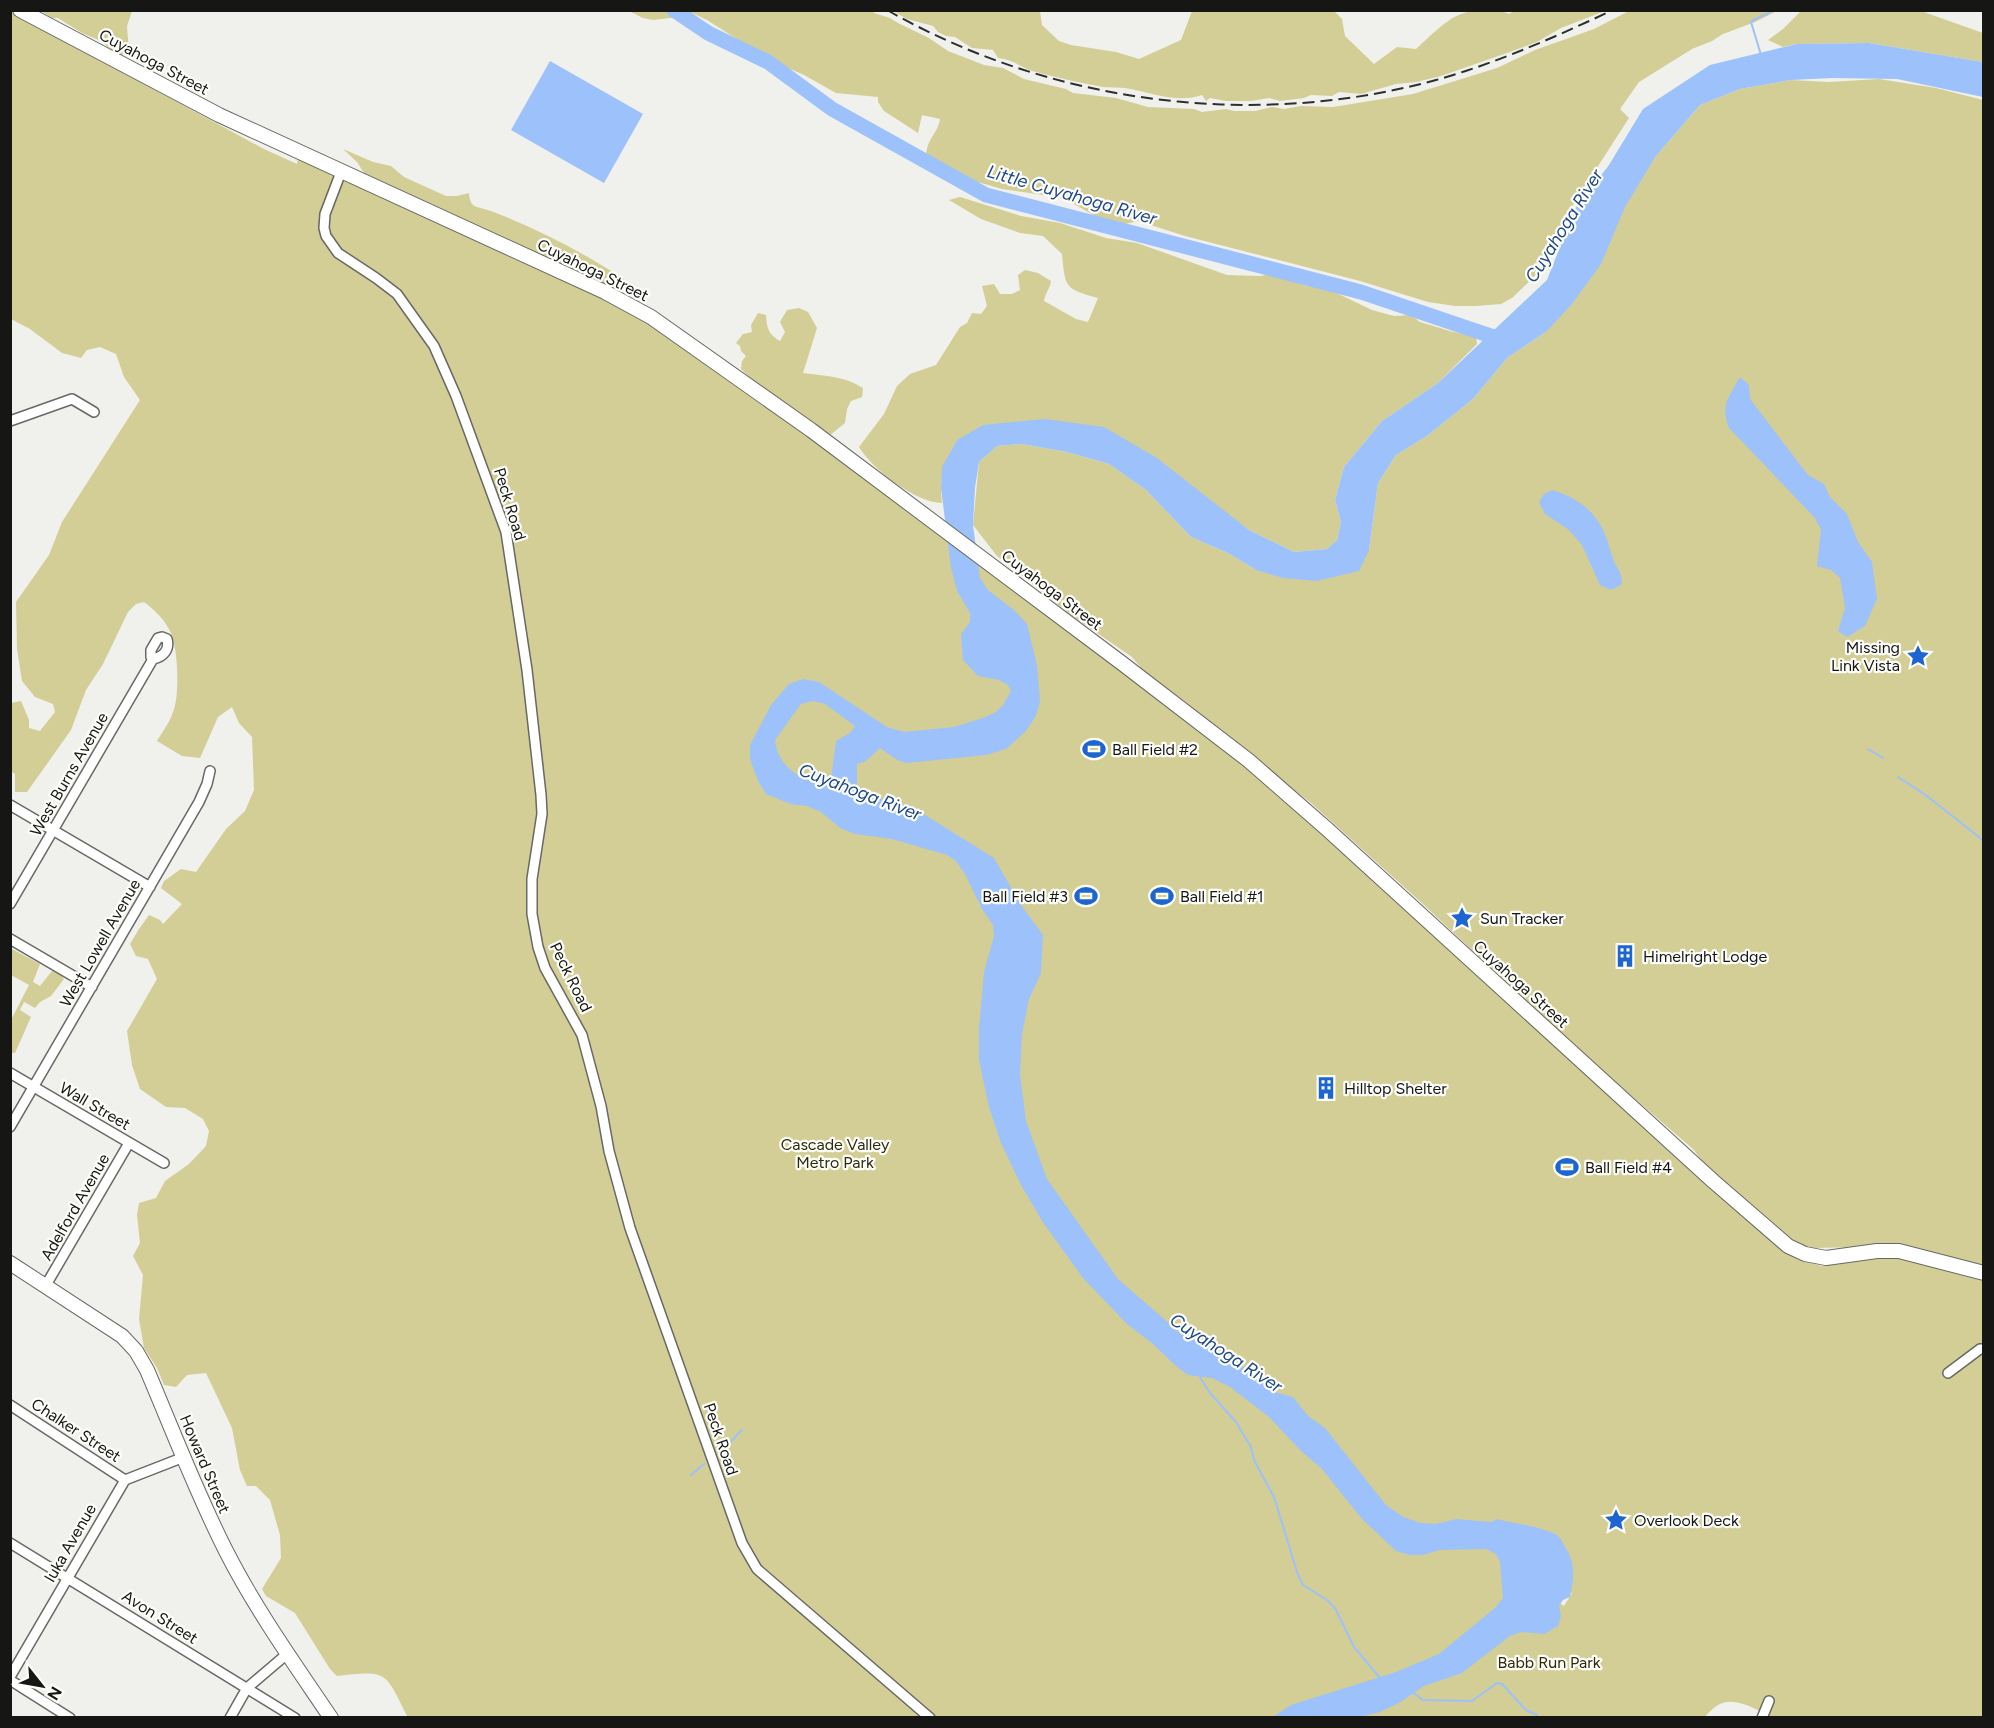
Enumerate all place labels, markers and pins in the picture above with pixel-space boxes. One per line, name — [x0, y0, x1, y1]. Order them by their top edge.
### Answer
place label: Missing Link Vista — [1831, 638, 1900, 675]
place icon: Missing Link Vista — [1905, 643, 1931, 669]
sports icon: Ball Field #2 — [1081, 736, 1107, 762]
place label: Ball Field #2 — [1112, 740, 1198, 759]
sports icon: Ball Field #3 — [1073, 883, 1099, 909]
sports icon: Ball Field #1 — [1149, 883, 1175, 909]
place label: Ball Field #3 — [982, 887, 1068, 906]
place label: Ball Field #1 — [1180, 887, 1264, 906]
place icon: Sun Tracker — [1449, 905, 1475, 931]
place label: Sun Tracker — [1480, 909, 1564, 928]
building icon: Himelright Lodge — [1612, 943, 1638, 969]
place label: Himelright Lodge — [1643, 947, 1767, 966]
building icon: Hilltop Shelter — [1313, 1075, 1339, 1101]
place label: Hilltop Shelter — [1344, 1079, 1447, 1098]
sports icon: Ball Field #4 — [1554, 1154, 1580, 1180]
place label: Ball Field #4 — [1585, 1158, 1672, 1177]
place icon: Overlook Deck — [1603, 1507, 1629, 1533]
place label: Overlook Deck — [1634, 1511, 1739, 1530]

